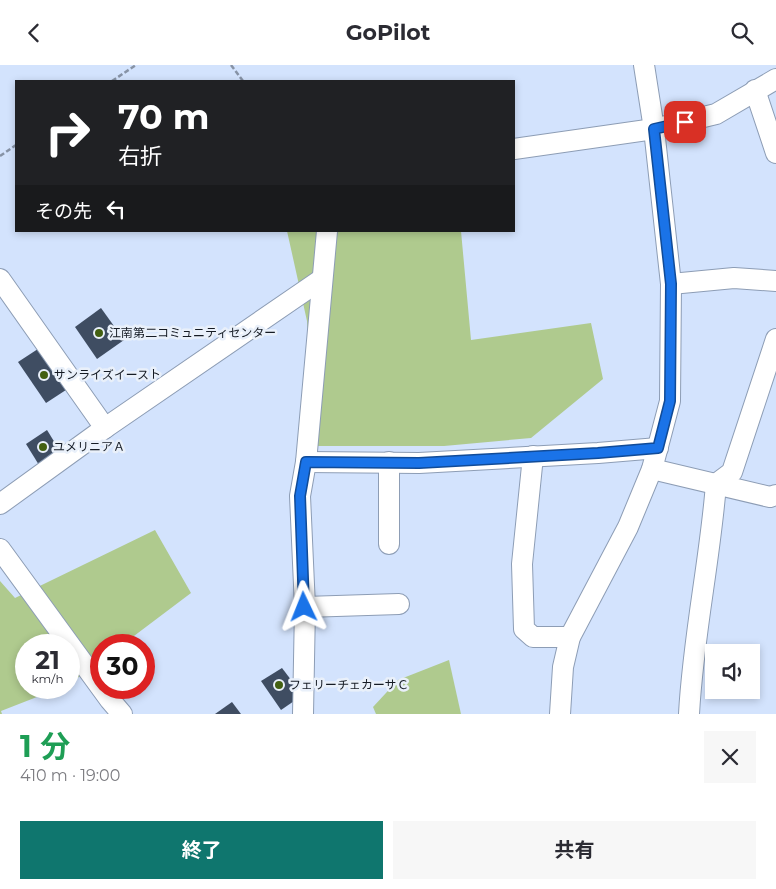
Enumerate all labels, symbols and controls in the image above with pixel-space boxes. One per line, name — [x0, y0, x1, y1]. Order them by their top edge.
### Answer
icon: back — [20, 19, 48, 47]
text: GoPilot — [346, 19, 430, 46]
icon: search — [728, 19, 756, 47]
text: 70 m — [118, 95, 209, 138]
icon: right — [35, 100, 100, 165]
pin — [664, 101, 706, 143]
icon: arrive — [671, 108, 699, 136]
text: 右折 — [118, 143, 162, 170]
icon: left — [102, 195, 130, 223]
text: その先 — [35, 200, 92, 223]
place label: 江南第二コミュニティセンター — [109, 325, 276, 340]
marker: 江南第二コミュニティセンター — [93, 327, 105, 339]
place label: サンライズイースト — [54, 367, 161, 382]
marker: サンライズイースト — [38, 369, 50, 381]
place label: ユメリニアＡ — [53, 439, 125, 454]
marker: ユメリニアＡ — [37, 441, 49, 453]
position arrow — [277, 580, 329, 632]
speed limit sign: 30 — [90, 634, 155, 699]
map controls — [705, 644, 760, 699]
button: sound — [705, 644, 760, 699]
text: 21 — [35, 645, 60, 675]
text: km/h — [31, 671, 64, 686]
place label: フェリーチェカーサＣ — [289, 677, 409, 692]
marker: フェリーチェカーサＣ — [273, 679, 285, 691]
text: 1 分 — [20, 728, 70, 765]
button: close — [704, 731, 756, 783]
text: 410 m · 19:00 — [20, 766, 120, 785]
button: 終了 — [20, 821, 383, 879]
button: 共有 — [393, 821, 756, 879]

